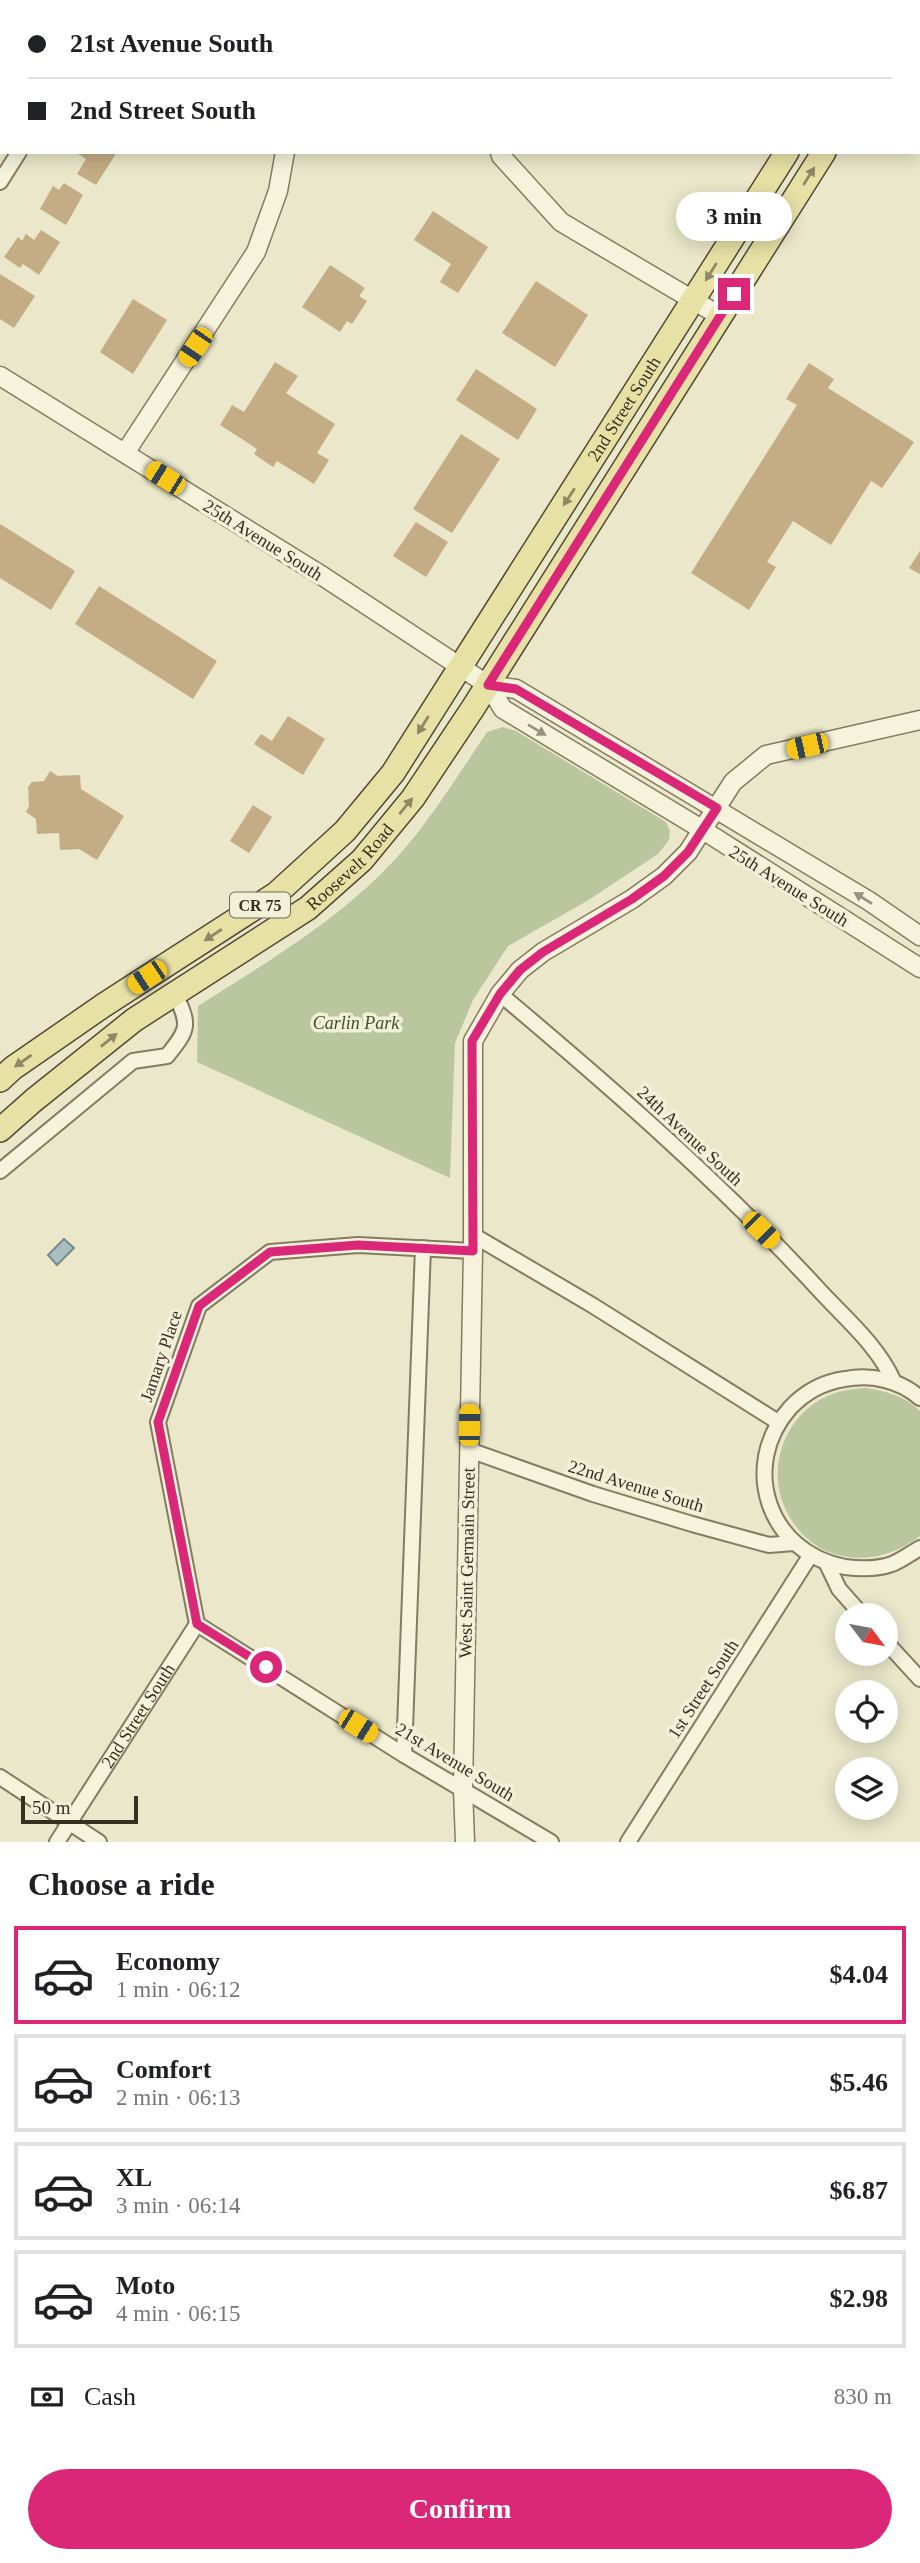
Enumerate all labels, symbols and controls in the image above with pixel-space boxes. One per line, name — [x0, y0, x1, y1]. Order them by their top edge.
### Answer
text: 21st Avenue South — [70, 29, 273, 58]
text: 2nd Street South — [70, 96, 256, 125]
one-way arrow — [802, 166, 815, 186]
callout: 3 min — [676, 192, 792, 242]
text: 3 min — [706, 204, 762, 229]
one-way arrow — [704, 262, 717, 282]
route end — [718, 278, 750, 310]
car — [175, 324, 216, 370]
street label: 2nd Street South — [583, 353, 665, 465]
car — [142, 458, 189, 498]
one-way arrow — [562, 487, 575, 506]
street label: 25th Avenue South — [200, 495, 326, 585]
one-way arrow — [417, 715, 429, 734]
one-way arrow — [528, 723, 547, 736]
car — [785, 731, 830, 761]
one-way arrow — [398, 798, 413, 815]
street label: Roosevelt Road — [302, 820, 397, 915]
street label: 25th Avenue South — [726, 841, 852, 931]
road number: CR 75 — [230, 892, 290, 917]
one-way arrow — [854, 892, 873, 905]
one-way arrow — [203, 928, 222, 941]
car — [124, 957, 171, 997]
park label: Carlin Park — [313, 1013, 400, 1033]
one-way arrow — [100, 1032, 118, 1047]
one-way arrow — [14, 1054, 32, 1068]
street label: 24th Avenue South — [633, 1082, 747, 1190]
car — [739, 1208, 784, 1252]
street label: Jamary Place — [136, 1308, 186, 1404]
car — [459, 1404, 480, 1446]
street label: 22nd Avenue South — [566, 1456, 706, 1516]
street label: West Saint Germain Street — [455, 1467, 479, 1659]
north arrow — [835, 1603, 898, 1666]
map controls — [835, 1603, 898, 1820]
street label: 1st Street South — [664, 1636, 742, 1742]
route start — [250, 1651, 282, 1683]
street label: 2nd Street South — [97, 1660, 179, 1772]
button: locate — [835, 1680, 898, 1743]
car — [335, 1706, 382, 1746]
street label: 21st Avenue South — [392, 1719, 518, 1805]
button: layers — [835, 1757, 898, 1820]
scale bar — [21, 1793, 138, 1825]
text: 50 m — [32, 1797, 71, 1818]
text: Choose a ride — [28, 1866, 215, 1902]
icon: car — [32, 1944, 95, 2007]
text: Economy — [116, 1947, 220, 1976]
text: $4.04 — [830, 1960, 888, 1989]
text: 1 min · 06:12 — [116, 1977, 241, 2002]
icon: car — [32, 2052, 95, 2115]
text: Comfort — [116, 2055, 211, 2084]
text: $5.46 — [830, 2068, 888, 2097]
text: 2 min · 06:13 — [116, 2085, 241, 2110]
icon: car — [32, 2160, 95, 2223]
text: XL — [116, 2163, 152, 2192]
text: $6.87 — [830, 2176, 888, 2205]
text: 3 min · 06:14 — [116, 2193, 241, 2218]
icon: car — [32, 2268, 95, 2331]
text: Moto — [116, 2271, 175, 2300]
text: $2.98 — [830, 2284, 888, 2313]
text: 4 min · 06:15 — [116, 2301, 241, 2326]
icon: cash — [28, 2378, 66, 2416]
text: Cash — [84, 2382, 136, 2411]
text: 830 m — [834, 2384, 892, 2409]
button: Confirm — [28, 2469, 892, 2549]

